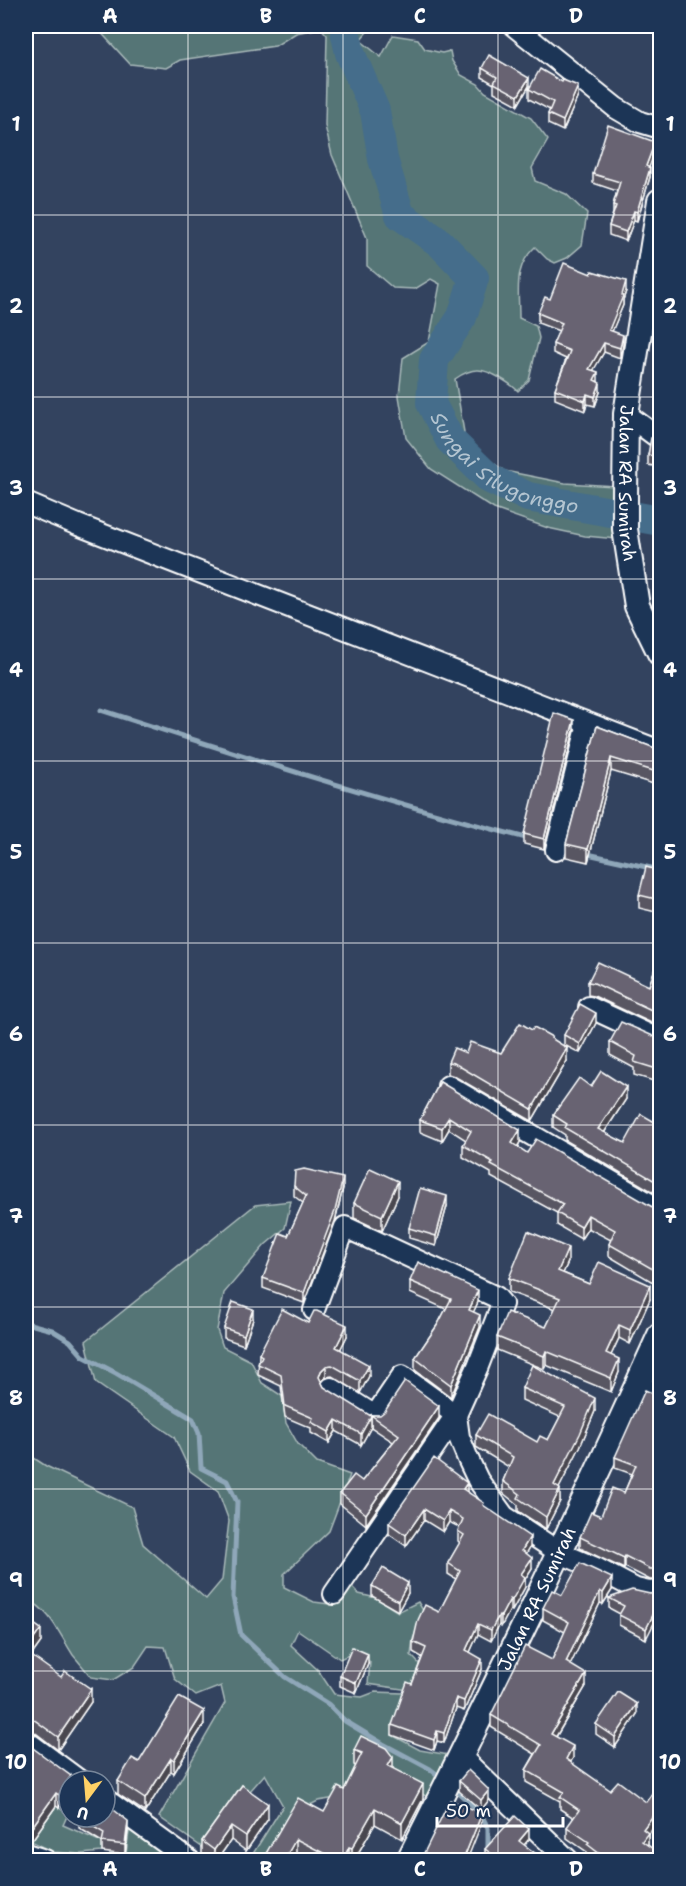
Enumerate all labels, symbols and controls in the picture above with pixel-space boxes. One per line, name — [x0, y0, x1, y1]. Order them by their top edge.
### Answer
text: A — [102, 3, 118, 29]
text: B — [260, 3, 272, 29]
text: C — [414, 3, 426, 29]
text: D — [569, 3, 583, 29]
text: 1 — [11, 111, 21, 137]
text: 1 — [665, 111, 675, 137]
text: 2 — [9, 293, 23, 319]
text: 2 — [663, 293, 677, 319]
street label: Jalan RA Sumirah — [613, 403, 642, 563]
water label: Sungai Silugonggo — [425, 407, 581, 519]
text: 3 — [9, 475, 23, 501]
text: 3 — [663, 475, 677, 501]
text: 4 — [9, 657, 23, 683]
text: 4 — [663, 657, 677, 683]
text: 5 — [10, 839, 22, 865]
text: 5 — [664, 839, 676, 865]
text: 6 — [9, 1021, 23, 1047]
text: 6 — [663, 1021, 677, 1047]
text: 7 — [9, 1203, 23, 1229]
text: 7 — [663, 1203, 677, 1229]
text: 8 — [9, 1385, 23, 1411]
text: 8 — [663, 1385, 677, 1411]
street label: Jalan RA Sumirah — [492, 1523, 582, 1675]
text: 9 — [9, 1567, 23, 1593]
text: 9 — [663, 1567, 677, 1593]
text: 10 — [5, 1749, 27, 1775]
text: 10 — [659, 1749, 681, 1775]
north arrow — [57, 1769, 117, 1829]
scale bar — [437, 1790, 563, 1828]
text: 50 m — [446, 1799, 491, 1823]
text: U — [75, 1801, 91, 1825]
text: A — [102, 1856, 118, 1882]
text: B — [260, 1856, 272, 1882]
text: C — [414, 1856, 426, 1882]
text: D — [569, 1856, 583, 1882]

